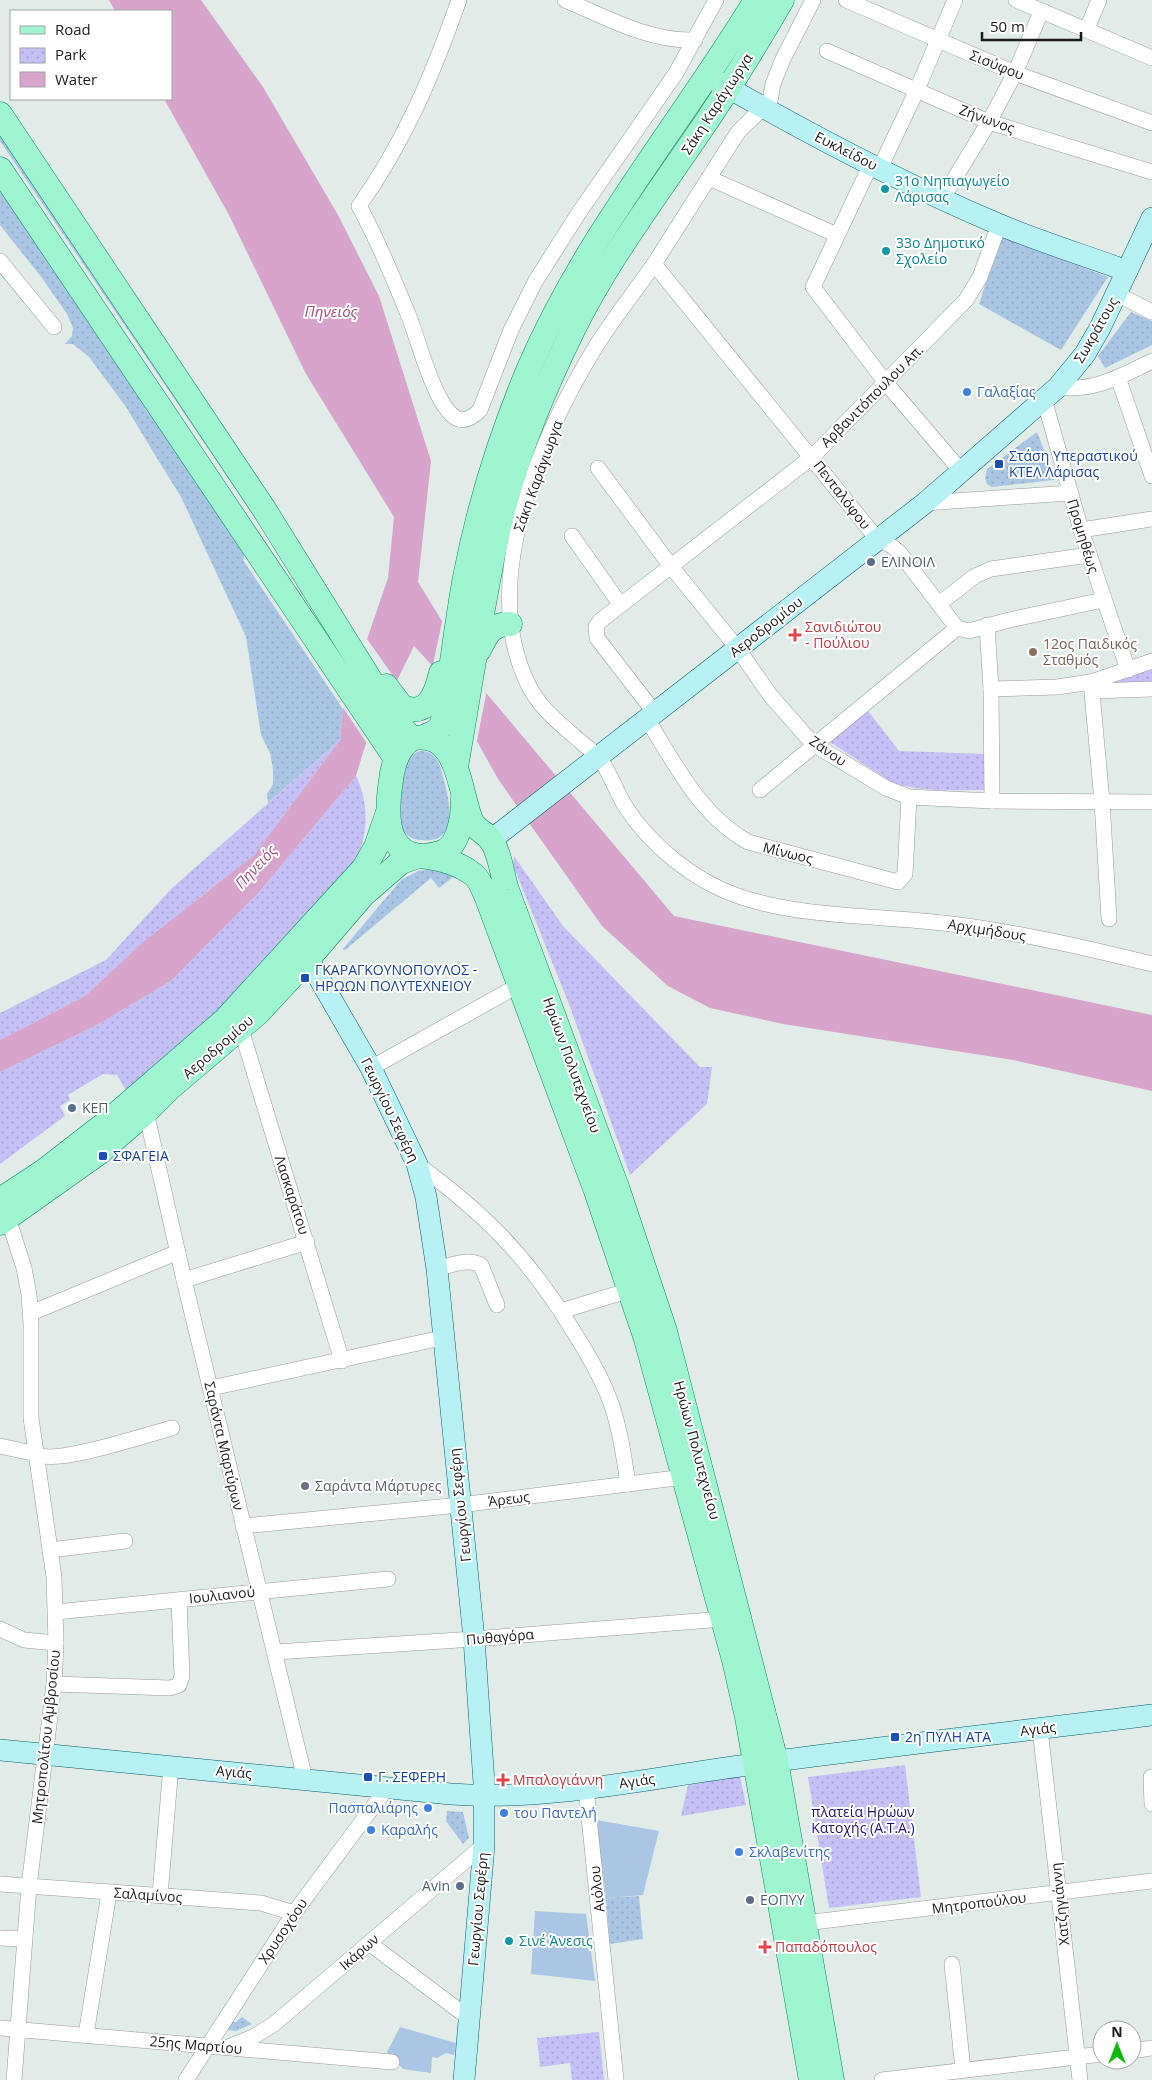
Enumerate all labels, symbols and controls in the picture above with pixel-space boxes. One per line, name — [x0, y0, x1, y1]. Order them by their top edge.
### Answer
legend — [10, 10, 172, 100]
scale bar — [982, 10, 1081, 42]
text: 50 m — [990, 16, 1025, 36]
text: Road — [55, 19, 91, 39]
text: Park — [55, 44, 86, 64]
street label: Σισύφου — [967, 45, 1027, 84]
street label: Σάκη Καράγιωργα — [677, 49, 757, 158]
text: Water — [55, 69, 97, 89]
street label: Ζήνωνος — [957, 100, 1018, 137]
street label: Ευκλείδου — [812, 127, 881, 174]
place label: 31ο Νηπιαγωγείο Λάρισας — [895, 171, 1010, 206]
marker: 31ο Νηπιαγωγείο Λάρισας — [879, 183, 891, 195]
place label: 33ο Δημοτικό Σχολείο — [896, 233, 985, 268]
marker: 33ο Δημοτικό Σχολείο — [880, 245, 892, 257]
street label: Σωκράτους — [1069, 293, 1122, 366]
water label: Πηνειός — [305, 301, 358, 321]
street label: Αρβανιτόπουλου Απ. — [816, 340, 927, 451]
place label: Γαλαξίας — [977, 382, 1036, 401]
marker: Γαλαξίας — [961, 386, 973, 398]
street label: Σάκη Καράγιωργα — [509, 417, 567, 534]
place label: Στάση Υπεραστικού ΚΤΕΛ Λάρισας — [1009, 446, 1138, 481]
street label: Πενταλόφου — [809, 456, 875, 533]
marker: Στάση Υπεραστικού ΚΤΕΛ Λάρισας — [993, 458, 1005, 470]
street label: Προμηθέως — [1063, 496, 1104, 576]
place label: ΕΛΙΝΟΙΛ — [881, 552, 935, 571]
marker: ΕΛΙΝΟΙΛ — [865, 556, 877, 568]
street label: Αεροδρομίου — [725, 592, 806, 661]
place label: Σανιδιώτου - Πούλιου — [805, 617, 881, 652]
marker: Σανιδιώτου - Πούλιου — [789, 629, 801, 641]
place label: 12ος Παιδικός Σταθμός — [1043, 634, 1137, 669]
marker: 12ος Παιδικός Σταθμός — [1027, 646, 1039, 658]
street label: Ζάνου — [806, 731, 851, 770]
street label: Μίνωος — [761, 837, 815, 868]
water label: Πηνειός — [230, 840, 281, 892]
street label: Αρχιμήδους — [947, 914, 1028, 945]
place label: ΓΚΑΡΑΓΚΟΥΝΟΠΟΥΛΟΣ - ΗΡΩΩΝ ΠΟΛΥΤΕΧΝΕΙΟΥ — [315, 960, 477, 995]
marker: ΓΚΑΡΑΓΚΟΥΝΟΠΟΥΛΟΣ - ΗΡΩΩΝ ΠΟΛΥΤΕΧΝΕΙΟΥ — [299, 972, 311, 984]
street label: Ηρώων Πολυτεχνείου — [539, 994, 606, 1135]
street label: Αεροδρομίου — [178, 1011, 257, 1083]
street label: Γεωργίου Σεφέρη — [357, 1054, 424, 1165]
place label: ΚΕΠ — [82, 1098, 109, 1117]
marker: ΚΕΠ — [66, 1102, 78, 1114]
place label: ΣΦΑΓΕΙΑ — [113, 1146, 169, 1165]
marker: ΣΦΑΓΕΙΑ — [97, 1150, 109, 1162]
street label: Λασκαράτου — [271, 1153, 314, 1237]
street label: Ηρώων Πολυτεχνείου — [670, 1378, 725, 1521]
street label: Σαράντα Μαρτύρων — [200, 1380, 249, 1512]
street label: Γεωργίου Σεφέρη — [444, 1447, 475, 1563]
place label: Σαράντα Μάρτυρες — [315, 1476, 442, 1495]
marker: Σαράντα Μάρτυρες — [299, 1480, 311, 1492]
street label: Άρεως — [487, 1487, 531, 1510]
street label: Ιουλιανού — [188, 1582, 256, 1607]
street label: Πυθαγόρα — [465, 1624, 535, 1649]
street label: Μητροπολίτου Αμβροσίου — [27, 1649, 64, 1825]
street label: Αγιάς — [1019, 1717, 1057, 1740]
place label: 2η ΠΥΛΗ ΑΤΑ — [905, 1727, 991, 1746]
marker: 2η ΠΥΛΗ ΑΤΑ — [889, 1731, 901, 1743]
street label: Αγιάς — [215, 1760, 253, 1783]
place label: Γ. ΣΕΦΕΡΗ — [378, 1767, 446, 1786]
street label: Αγιάς — [618, 1769, 656, 1792]
place label: Μπαλογιάννη — [513, 1770, 603, 1789]
marker: Γ. ΣΕΦΕΡΗ — [362, 1771, 374, 1783]
marker: Μπαλογιάννη — [497, 1774, 509, 1786]
place label: Πασπαλιάρης — [328, 1798, 418, 1817]
marker: Πασπαλιάρης — [422, 1802, 434, 1814]
park label: πλατεία Ηρώων Κατοχής (Α.Τ.Α.) — [811, 1802, 915, 1837]
place label: του Παντελή — [514, 1803, 597, 1822]
marker: του Παντελή — [498, 1807, 510, 1819]
place label: Καραλής — [381, 1820, 438, 1839]
marker: Καραλής — [365, 1824, 377, 1836]
place label: Σκλαβενίτης — [749, 1842, 830, 1861]
marker: Σκλαβενίτης — [733, 1846, 745, 1858]
street label: Γεωργίου Σεφέρη — [463, 1851, 492, 1967]
street label: Χατζηγιάννη — [1046, 1862, 1073, 1946]
street label: Αιόλου — [585, 1865, 608, 1913]
place label: Avin — [422, 1876, 450, 1895]
marker: Avin — [454, 1880, 466, 1892]
street label: Σαλαμίνος — [113, 1883, 183, 1906]
street label: Μητροπούλου — [931, 1887, 1027, 1918]
place label: ΕΟΠΥΥ — [760, 1890, 805, 1909]
street label: Χρυσοχόου — [254, 1894, 311, 1967]
marker: ΕΟΠΥΥ — [744, 1894, 756, 1906]
street label: Ικάρων — [335, 1929, 383, 1974]
place label: Σινέ Άνεσις — [519, 1931, 593, 1950]
marker: Σινέ Άνεσις — [503, 1935, 515, 1947]
place label: Παπαδόπουλος — [775, 1937, 877, 1956]
marker: Παπαδόπουλος — [759, 1941, 771, 1953]
north arrow — [1092, 2020, 1142, 2070]
text: N — [1111, 2022, 1123, 2041]
street label: 25ης Μαρτίου — [149, 2031, 243, 2058]

